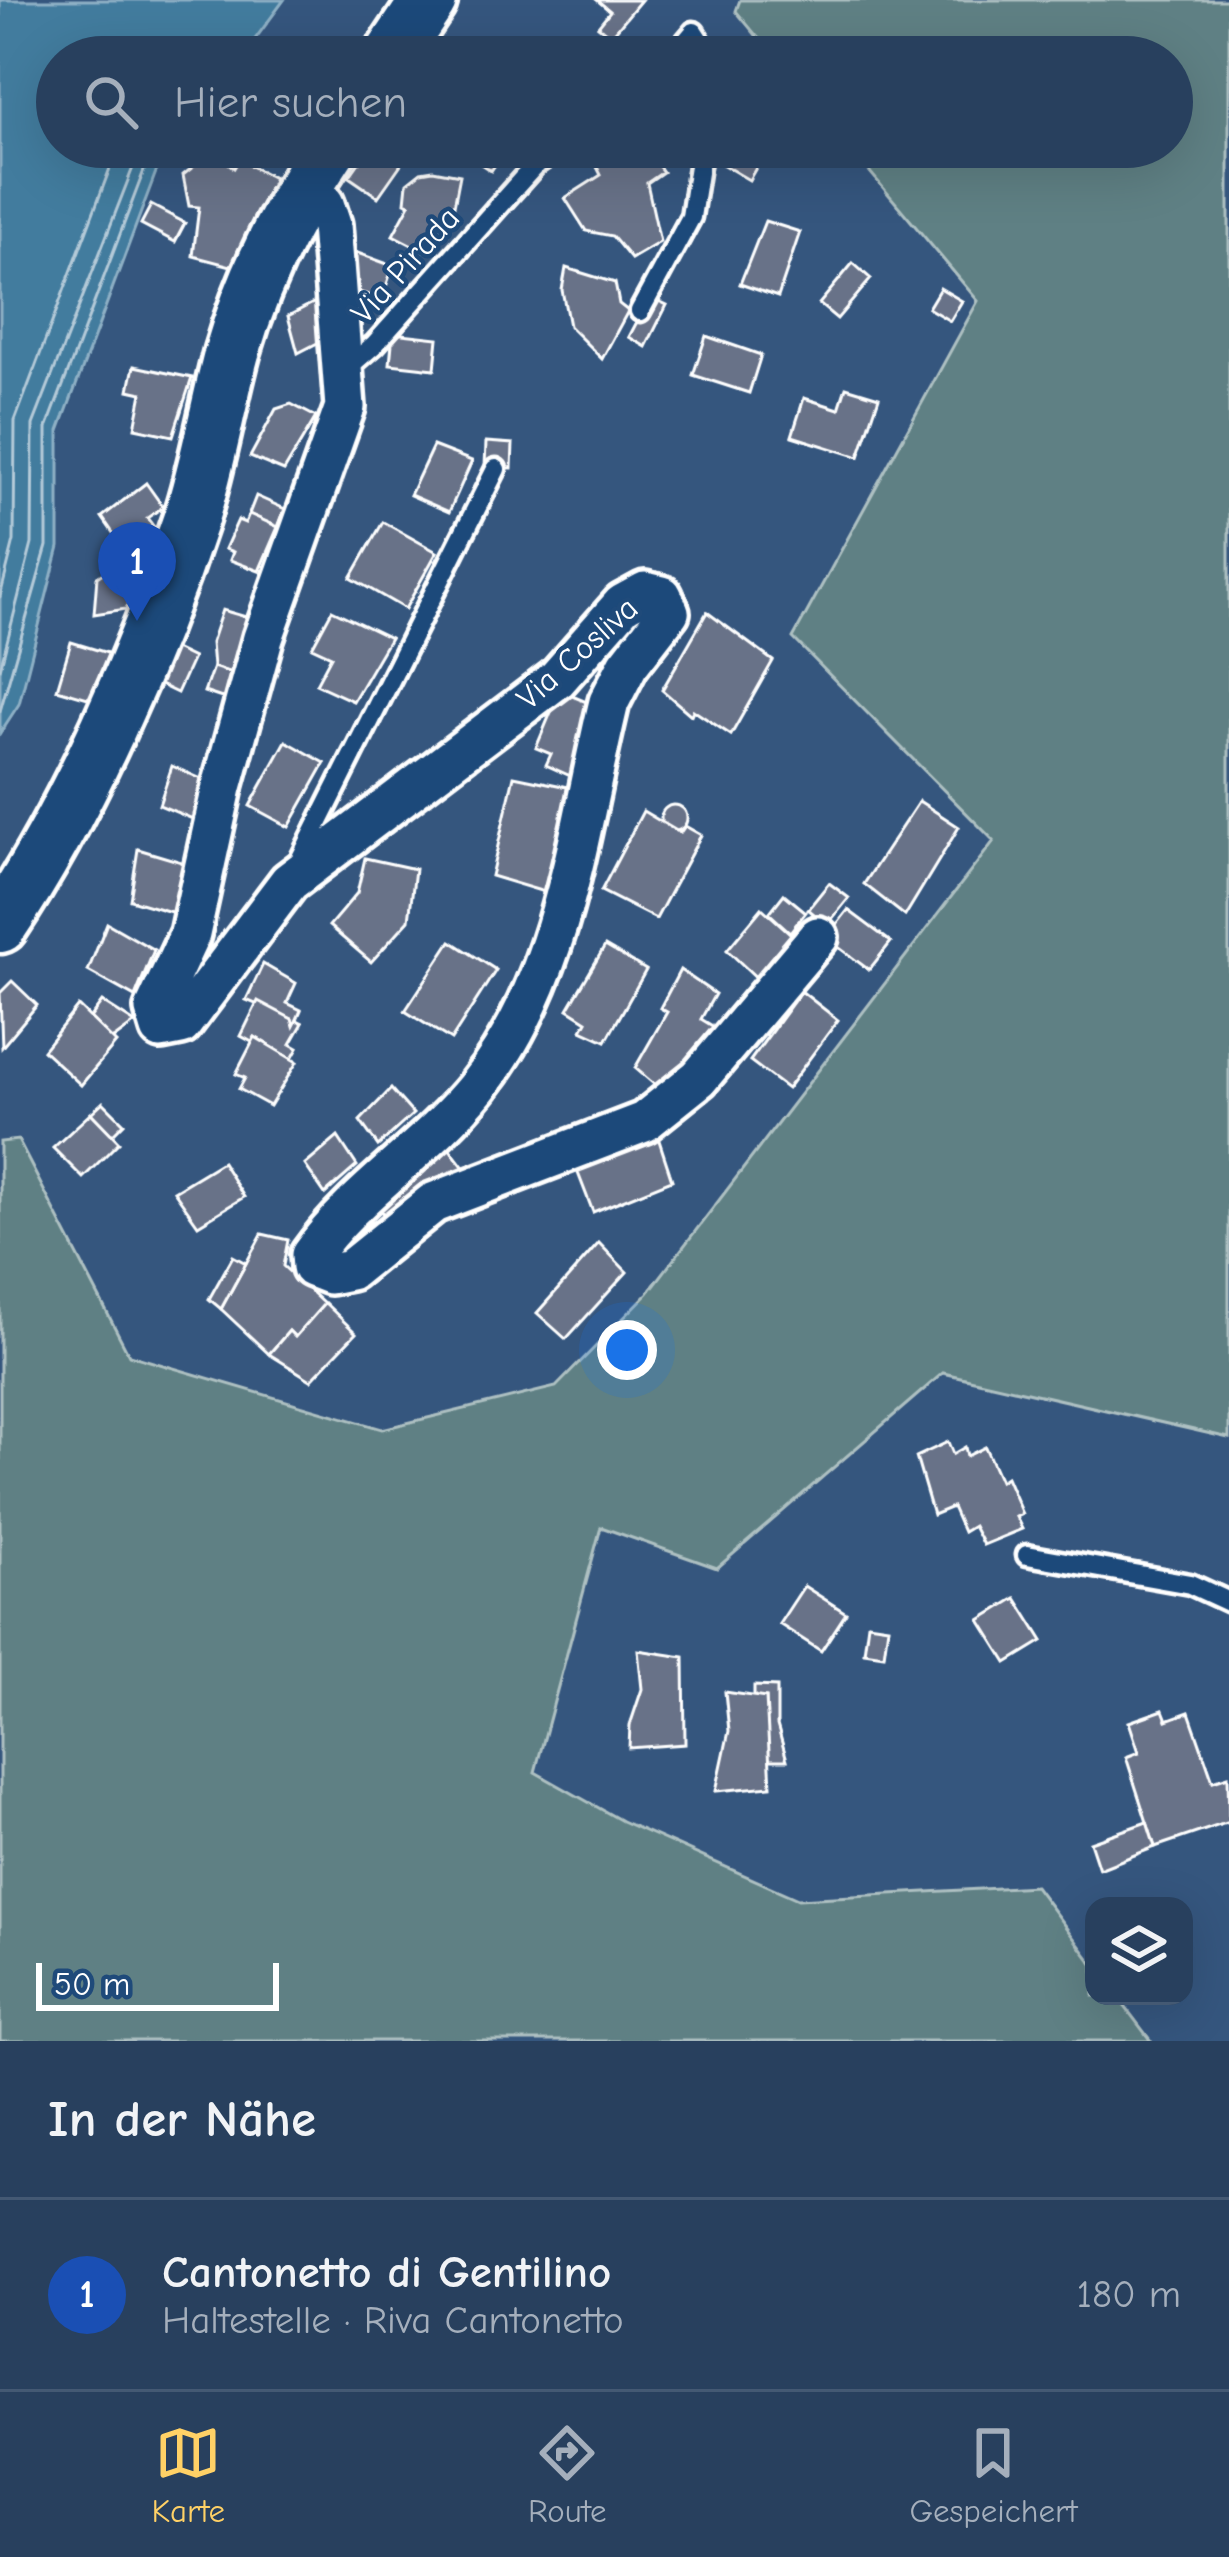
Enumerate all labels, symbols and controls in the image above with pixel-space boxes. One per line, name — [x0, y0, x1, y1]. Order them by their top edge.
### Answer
search box — [36, 36, 1193, 168]
icon: search — [78, 69, 144, 135]
text: Hier suchen — [174, 76, 407, 128]
street label: Via Pirada — [343, 199, 467, 331]
pin: 1 — [98, 522, 176, 621]
street label: Via Cosliva — [509, 589, 645, 717]
your location — [597, 1320, 657, 1380]
map controls — [1085, 1897, 1193, 2005]
button: layers — [1085, 1897, 1193, 2005]
scale bar — [36, 1957, 279, 2010]
text: 50 m — [54, 1965, 130, 2003]
text: In der Nähe — [48, 2090, 316, 2149]
text: Cantonetto di Gentilino — [162, 2246, 611, 2298]
text: 1 — [79, 2272, 95, 2317]
text: 180 m — [1076, 2272, 1181, 2317]
text: Haltestelle · Riva Cantonetto — [162, 2298, 624, 2343]
tab: Karte — [151, 2420, 225, 2530]
tab: Route — [528, 2420, 607, 2530]
tab: Gespeichert — [909, 2420, 1078, 2530]

